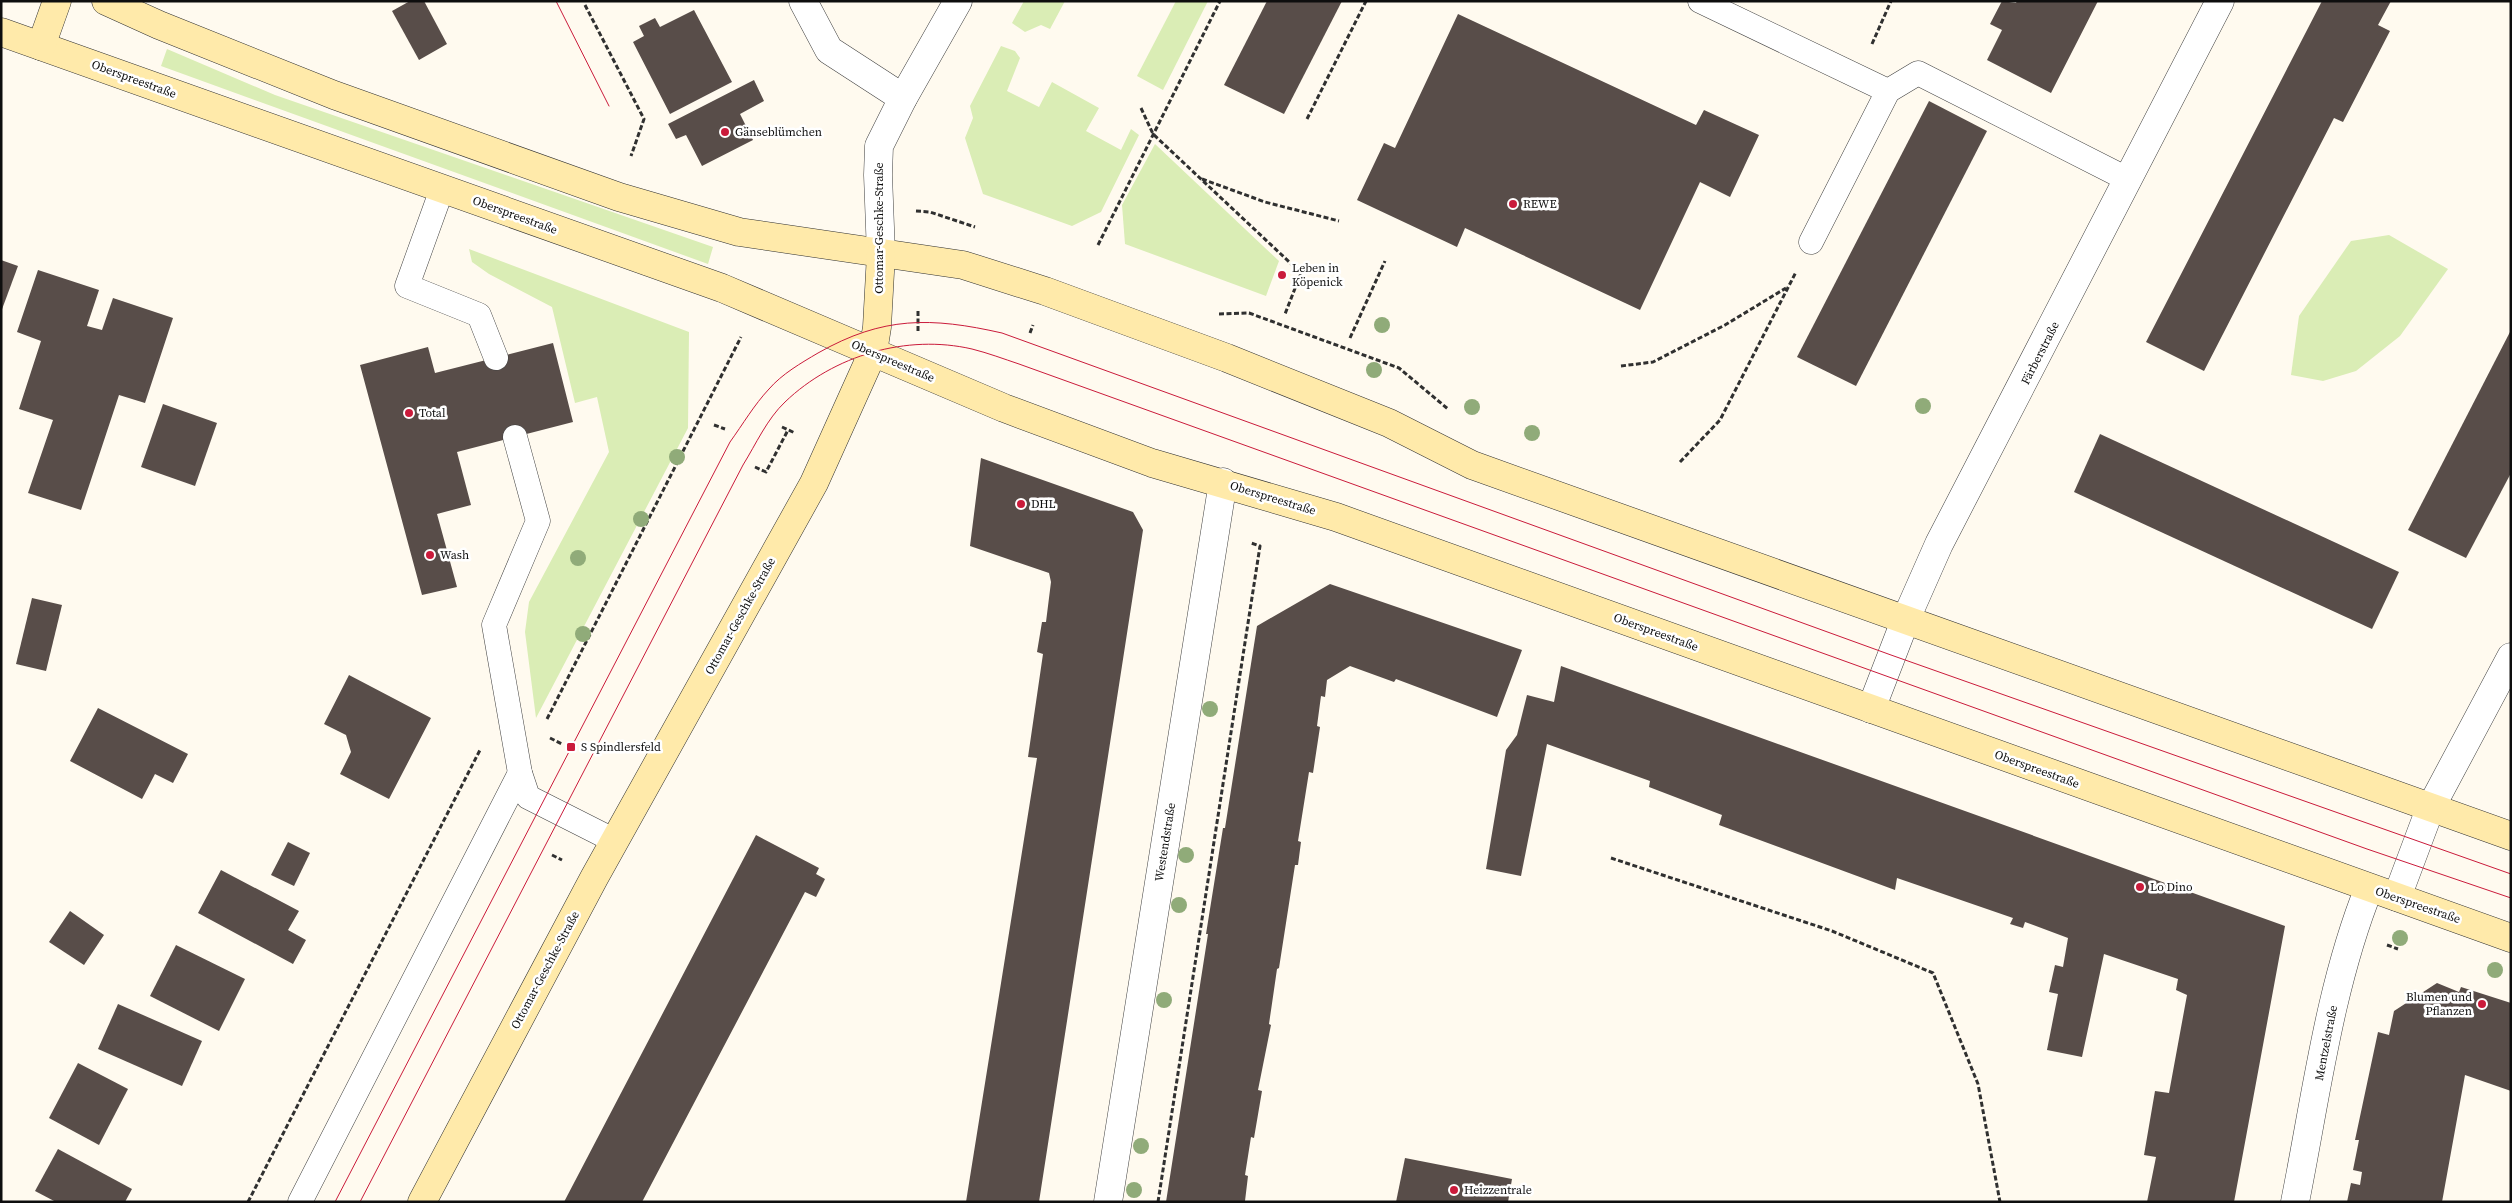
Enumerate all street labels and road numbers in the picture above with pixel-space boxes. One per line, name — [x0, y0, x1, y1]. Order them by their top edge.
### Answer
street label: Oberspreestraße — [89, 56, 179, 102]
street label: Ottomar-Geschke-Straße — [871, 162, 887, 294]
street label: Oberspreestraße — [470, 192, 560, 238]
street label: Färberstraße — [2017, 319, 2063, 387]
street label: Oberspreestraße — [849, 336, 937, 386]
street label: Oberspreestraße — [1228, 477, 1318, 519]
street label: Ottomar-Geschke-Straße — [701, 555, 779, 677]
street label: Oberspreestraße — [1611, 609, 1701, 655]
street label: Oberspreestraße — [1992, 746, 2082, 792]
street label: Westendstraße — [1151, 801, 1179, 883]
street label: Oberspreestraße — [2373, 883, 2463, 927]
street label: Ottomar-Geschke-Straße — [507, 908, 583, 1032]
street label: Mentzelstraße — [2311, 1004, 2341, 1082]

